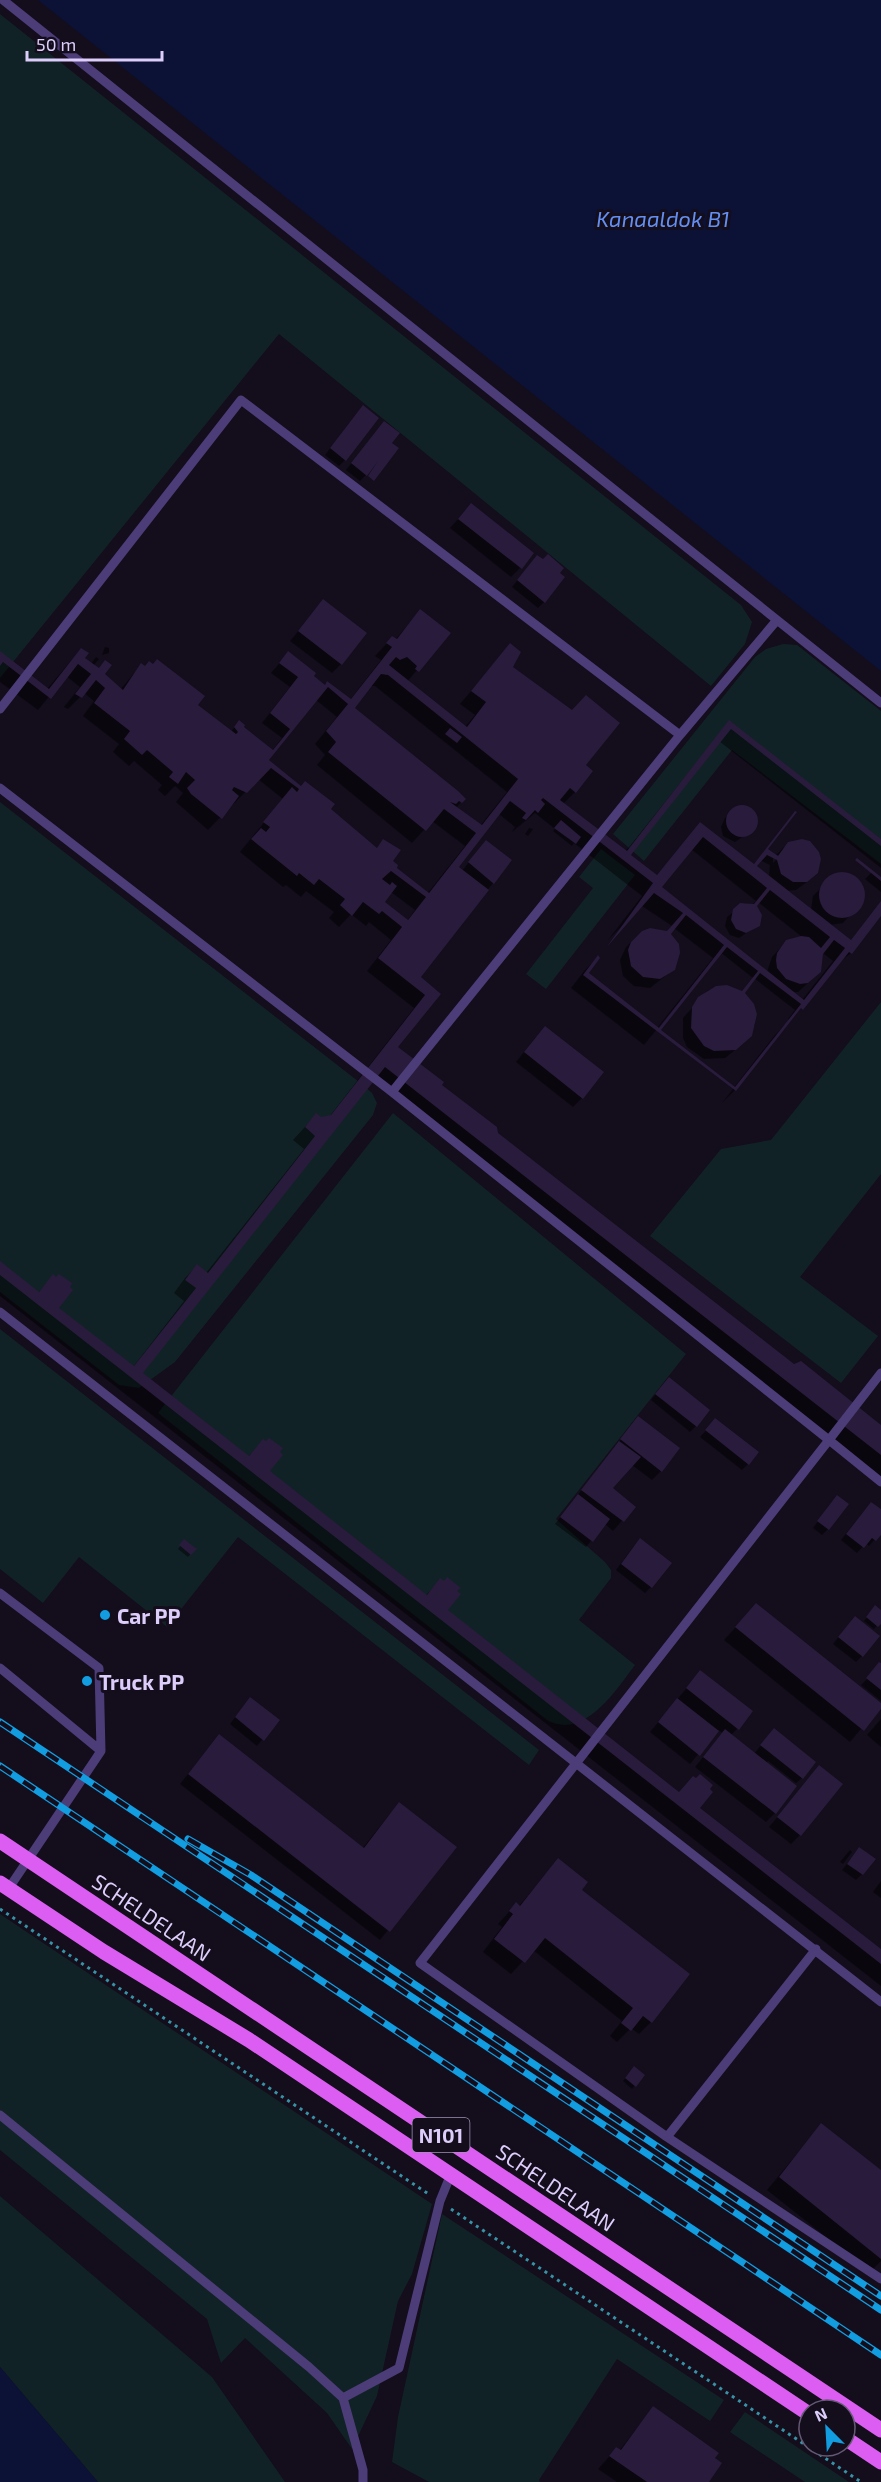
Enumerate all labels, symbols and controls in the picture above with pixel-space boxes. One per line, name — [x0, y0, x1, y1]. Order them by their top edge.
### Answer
scale bar — [27, 24, 162, 62]
text: 50 m — [36, 33, 76, 55]
water label: Kanaaldok B1 — [596, 205, 730, 231]
place label: Car PP — [117, 1603, 180, 1628]
marker: Car PP — [98, 1608, 112, 1622]
place label: Truck PP — [99, 1669, 184, 1694]
marker: Truck PP — [80, 1674, 94, 1688]
street label: SCHELDELAAN — [88, 1868, 216, 1966]
road number: N101 — [412, 2118, 470, 2152]
street label: SCHELDELAAN — [492, 2138, 620, 2236]
north arrow — [797, 2398, 857, 2458]
text: N — [812, 2403, 830, 2425]

